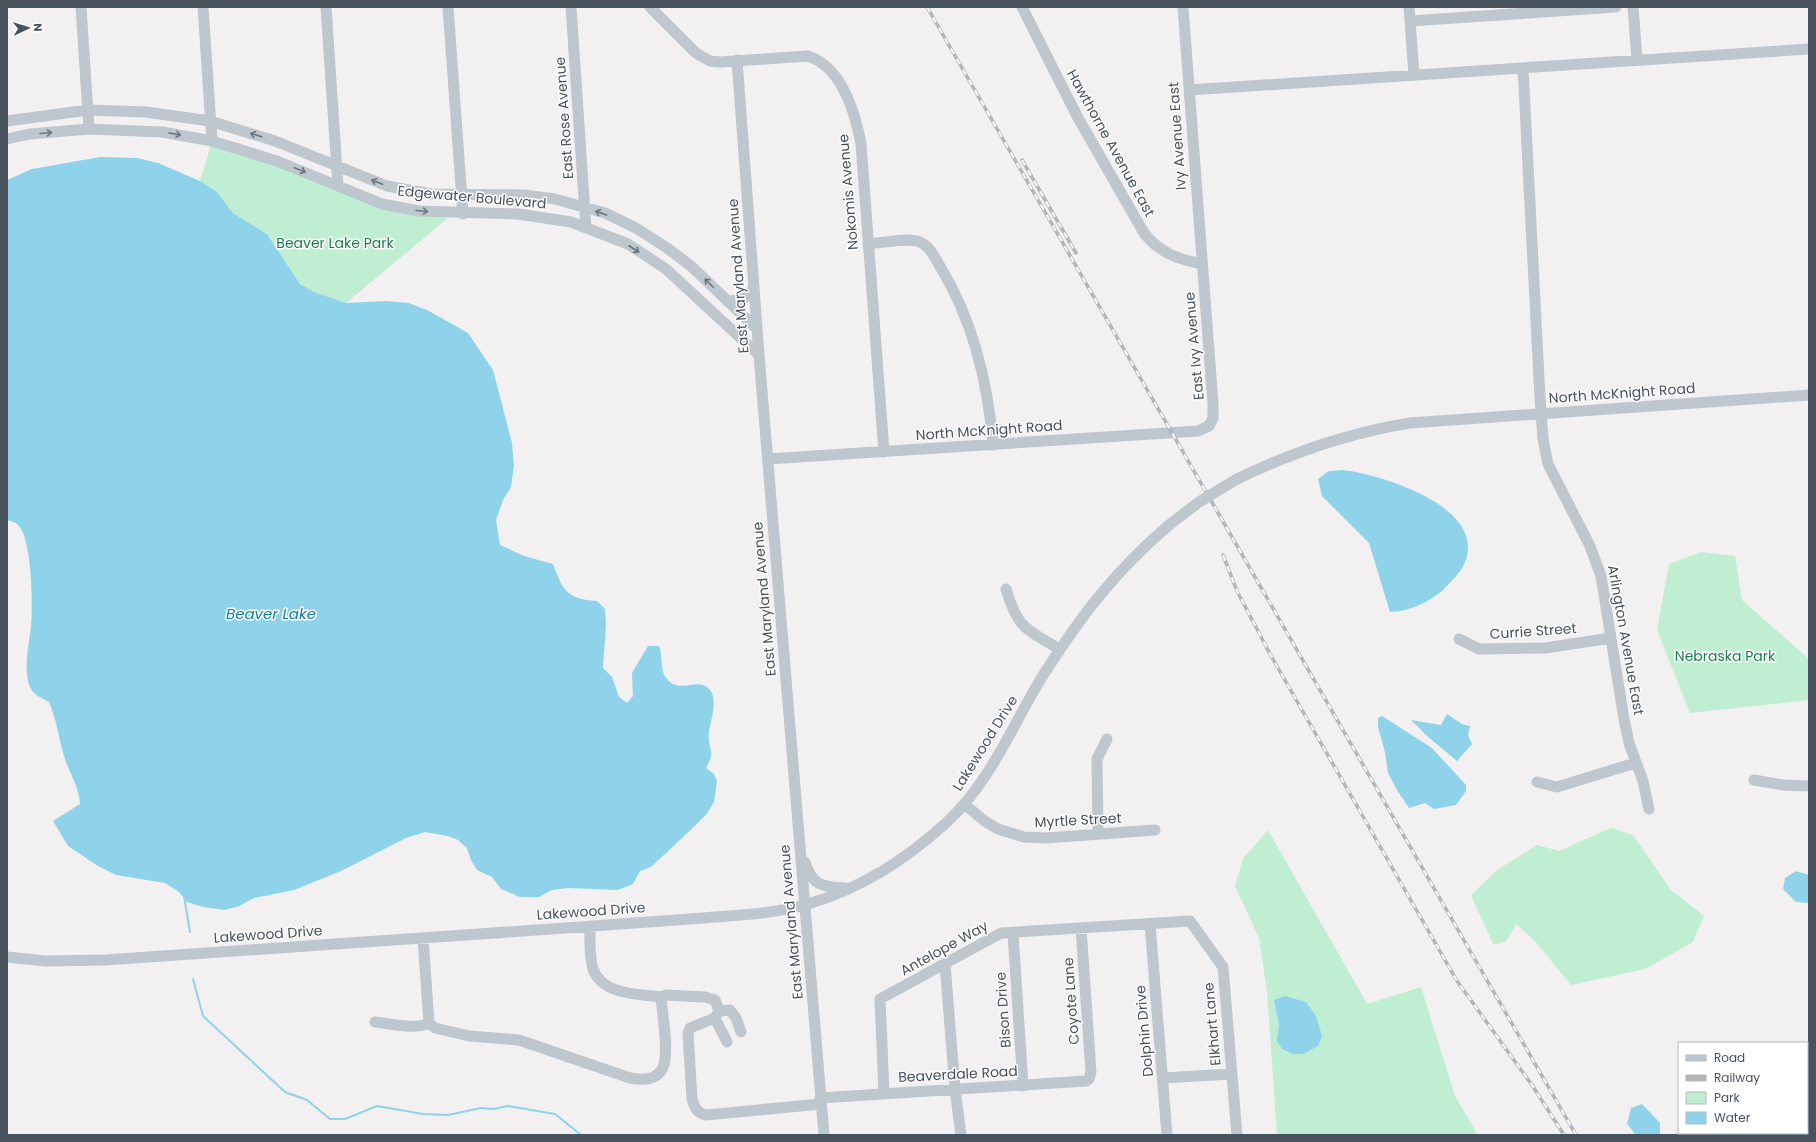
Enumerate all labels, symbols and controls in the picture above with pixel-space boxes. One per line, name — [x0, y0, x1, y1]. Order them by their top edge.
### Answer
north arrow — [8, 8, 48, 48]
text: N — [30, 23, 46, 32]
street label: East Rose Avenue — [550, 56, 578, 180]
street label: Hawthorne Avenue East — [1062, 66, 1160, 220]
street label: Ivy Avenue East — [1163, 81, 1191, 191]
one-way arrow — [39, 129, 52, 137]
one-way arrow — [168, 131, 181, 139]
one-way arrow — [249, 131, 262, 138]
street label: Nokomis Avenue — [833, 133, 863, 251]
one-way arrow — [293, 167, 305, 175]
one-way arrow — [371, 177, 383, 185]
street label: Edgewater Boulevard — [397, 181, 547, 213]
street label: East Maryland Avenue — [723, 198, 753, 354]
one-way arrow — [415, 207, 428, 215]
one-way arrow — [595, 208, 607, 216]
park label: Beaver Lake Park — [276, 233, 394, 253]
one-way arrow — [629, 244, 640, 253]
one-way arrow — [704, 278, 713, 288]
street label: East Ivy Avenue — [1179, 291, 1209, 401]
street label: North McKnight Road — [1548, 378, 1696, 408]
street label: North McKnight Road — [915, 415, 1063, 445]
street label: East Maryland Avenue — [747, 521, 781, 677]
street label: Arlington Avenue East — [1603, 563, 1649, 717]
water label: Beaver Lake — [226, 603, 316, 624]
street label: Currie Street — [1489, 618, 1577, 644]
park label: Nebraska Park — [1675, 646, 1776, 666]
street label: Lakewood Drive — [948, 691, 1023, 795]
street label: Myrtle Street — [1034, 808, 1122, 832]
street label: East Maryland Avenue — [774, 844, 808, 1000]
street label: Lakewood Drive — [536, 897, 646, 925]
street label: Antelope Way — [897, 916, 992, 980]
street label: Lakewood Drive — [213, 920, 323, 948]
street label: Coyote Lane — [1058, 956, 1084, 1045]
street label: Bison Drive — [990, 971, 1016, 1049]
street label: Elkhart Lane — [1198, 981, 1226, 1066]
street label: Dolphin Drive — [1130, 984, 1158, 1078]
legend — [1678, 1042, 1808, 1134]
text: Road — [1714, 1049, 1745, 1066]
street label: Beaverdale Road — [898, 1061, 1018, 1087]
text: Railway — [1714, 1069, 1760, 1086]
text: Park — [1714, 1089, 1741, 1106]
text: Water — [1714, 1109, 1751, 1126]

